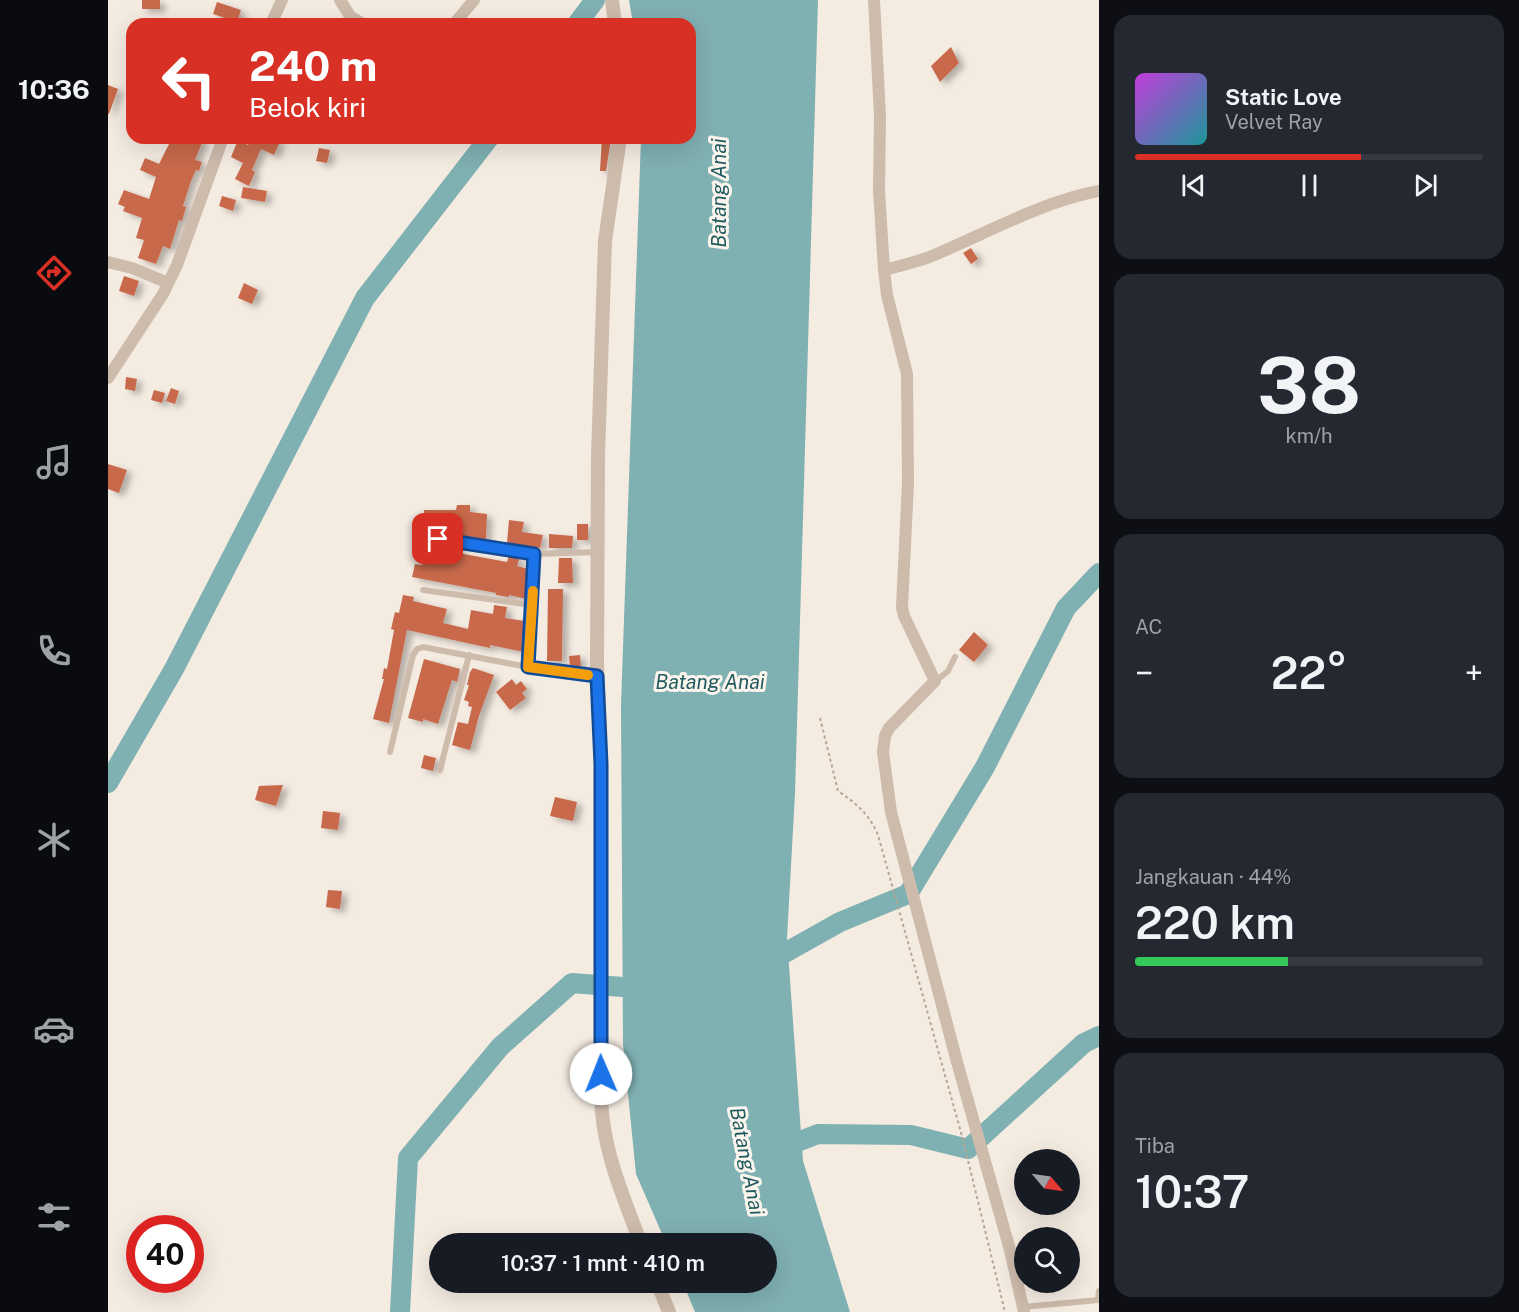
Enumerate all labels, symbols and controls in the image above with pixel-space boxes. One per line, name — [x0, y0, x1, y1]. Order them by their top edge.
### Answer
text: 240 m — [249, 41, 377, 90]
icon: left — [150, 42, 228, 120]
text: 10:36 — [18, 73, 90, 105]
text: Static Love — [1225, 84, 1342, 110]
text: Belok kiri — [249, 91, 366, 123]
text: Velvet Ray — [1225, 110, 1323, 134]
water label: Batang Anai — [707, 138, 731, 248]
icon: previous — [1177, 169, 1210, 202]
icon: pause — [1293, 169, 1326, 202]
icon: next — [1409, 169, 1442, 202]
icon: directions — [33, 252, 75, 294]
text: 38 — [1257, 339, 1361, 431]
text: km/h — [1285, 424, 1333, 448]
icon: music — [33, 441, 75, 483]
pin — [412, 513, 463, 564]
icon: arrive — [421, 522, 454, 555]
text: AC — [1135, 615, 1162, 639]
icon: phone — [33, 630, 75, 672]
text: 22° — [1271, 646, 1347, 699]
text: − — [1135, 654, 1153, 692]
text: + — [1465, 654, 1483, 692]
water label: Batang Anai — [655, 670, 765, 694]
icon: climate — [33, 819, 75, 861]
text: Jangkauan · 44% — [1135, 865, 1291, 889]
text: 220 km — [1135, 896, 1295, 949]
icon: car — [33, 1008, 75, 1050]
position arrow — [569, 1042, 633, 1106]
water label: Batang Anai — [725, 1105, 769, 1217]
text: Tiba — [1135, 1134, 1175, 1158]
north arrow — [1014, 1149, 1080, 1215]
map controls — [1014, 1149, 1080, 1293]
text: 10:37 — [1135, 1165, 1249, 1218]
icon: filters — [33, 1196, 75, 1238]
speed limit sign: 40 — [126, 1215, 204, 1293]
button: search — [1014, 1227, 1080, 1293]
text: 10:37 · 1 mnt · 410 m — [501, 1250, 705, 1276]

